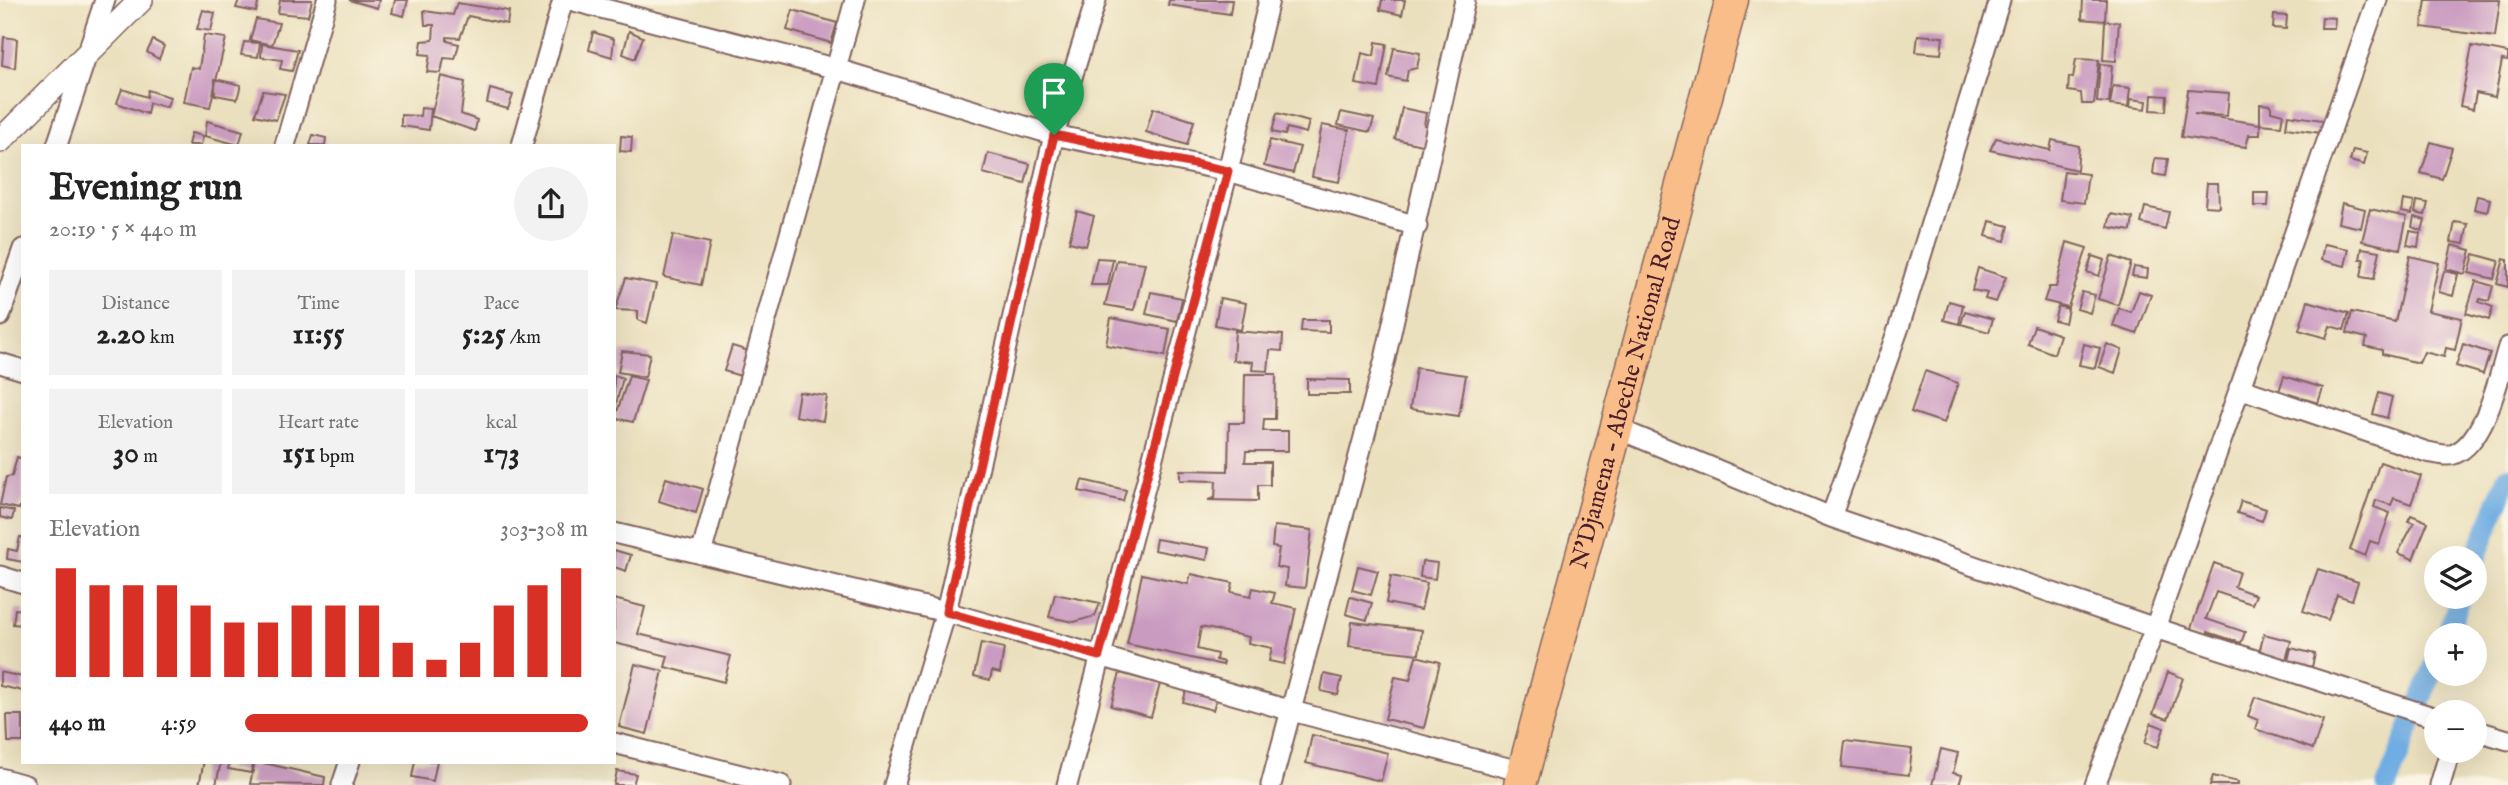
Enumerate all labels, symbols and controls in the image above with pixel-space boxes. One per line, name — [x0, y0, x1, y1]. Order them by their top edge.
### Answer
pin — [1024, 63, 1084, 135]
icon: arrive — [1035, 74, 1073, 112]
text: Evening run — [49, 165, 243, 213]
button: share — [514, 167, 588, 241]
street label: N'Djamena - Abeche National Road — [1564, 213, 1688, 573]
text: 20:19 · 5 × 440 m — [49, 215, 197, 244]
text: Distance — [101, 292, 170, 316]
text: Time — [297, 292, 340, 316]
text: Pace — [484, 292, 519, 316]
text: 2.20 — [96, 316, 146, 354]
text: 11:55 — [292, 316, 345, 354]
text: 5:25 — [462, 316, 506, 354]
text: km — [146, 326, 175, 350]
text: /km — [506, 326, 541, 350]
text: Elevation — [98, 411, 173, 435]
text: Heart rate — [278, 411, 359, 435]
text: kcal — [486, 411, 517, 435]
text: 30 — [113, 435, 139, 473]
text: 151 — [282, 435, 316, 473]
text: 173 — [483, 435, 520, 473]
text: m — [139, 445, 158, 469]
text: bpm — [316, 445, 355, 469]
text: Elevation — [49, 515, 140, 544]
text: 303–308 m — [500, 515, 588, 544]
map controls — [2424, 546, 2487, 763]
button: layers — [2424, 546, 2487, 609]
button: + — [2424, 623, 2487, 686]
button: − — [2424, 700, 2487, 763]
text: 440 m — [49, 709, 106, 738]
text: 4:59 — [161, 709, 197, 738]

